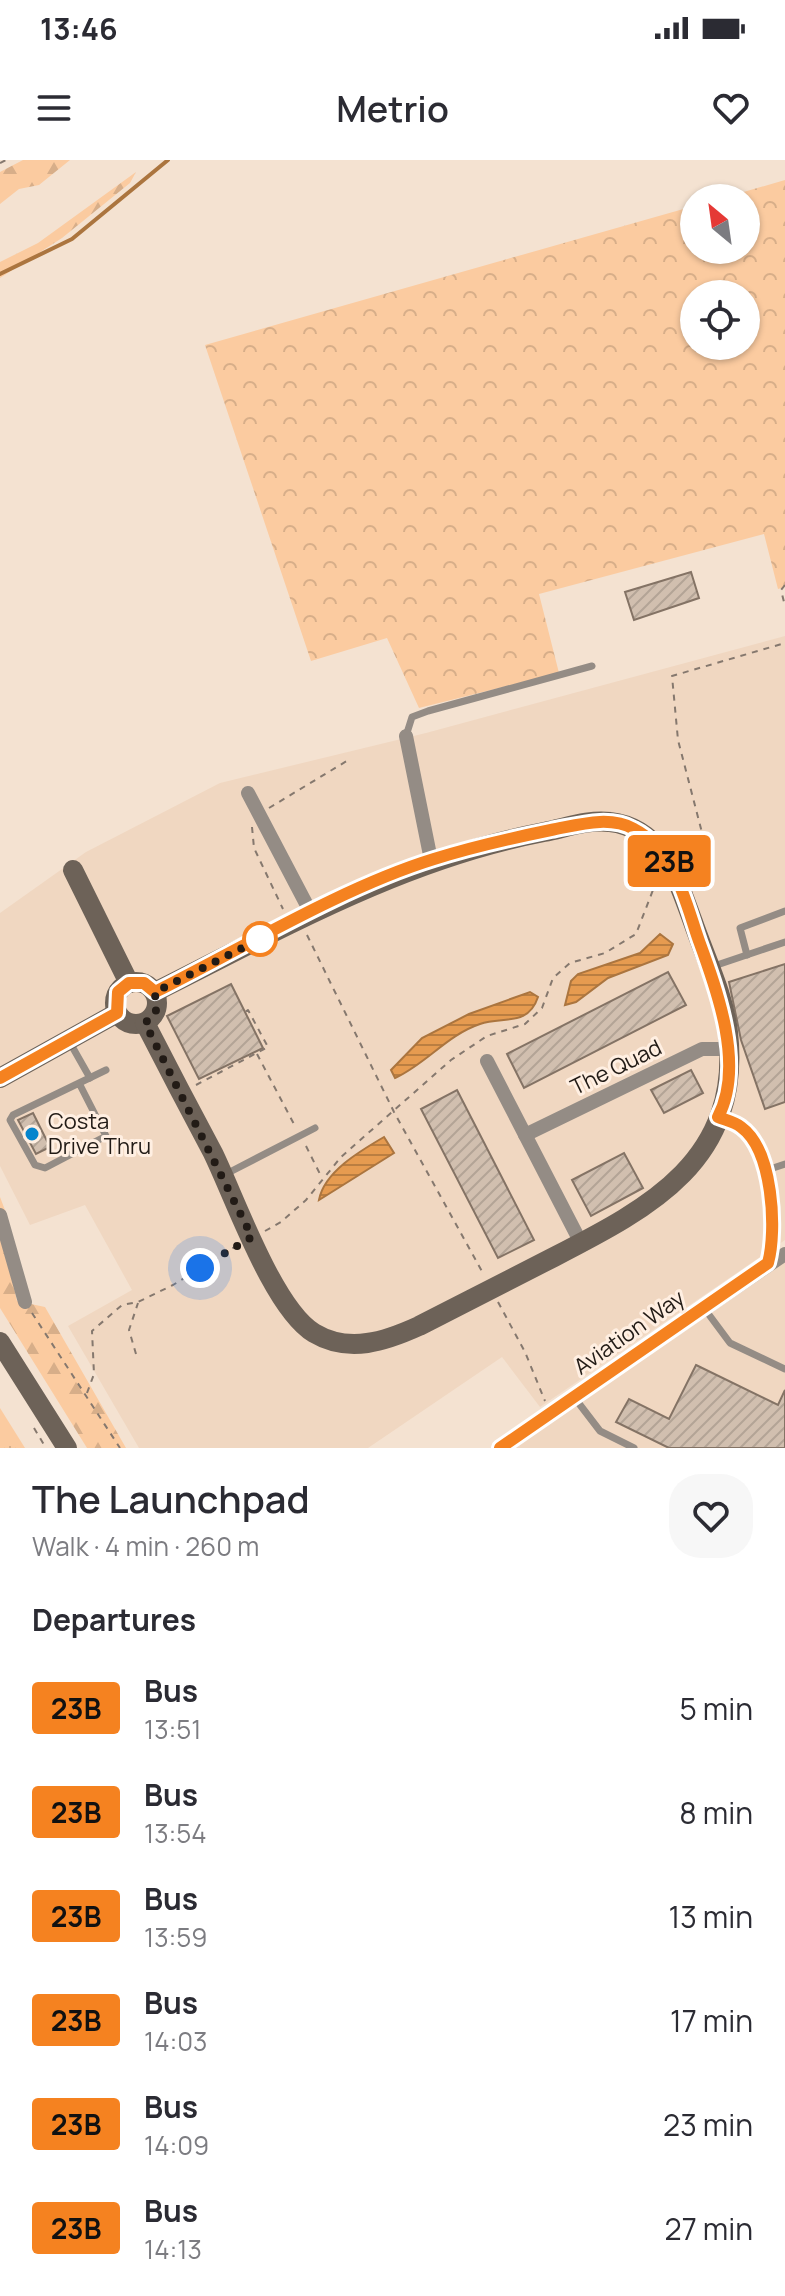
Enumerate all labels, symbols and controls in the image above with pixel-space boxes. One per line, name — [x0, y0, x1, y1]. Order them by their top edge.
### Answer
text: 13:46 — [40, 8, 118, 49]
text: Metrio — [336, 84, 449, 133]
icon: menu — [32, 86, 76, 130]
icon: heart — [709, 86, 753, 130]
north arrow — [680, 184, 760, 264]
map controls — [680, 184, 760, 360]
button: locate — [680, 280, 760, 360]
line badge: 23B — [623, 835, 715, 887]
text: 23B — [644, 842, 694, 880]
unlabelled marker — [243, 922, 277, 956]
street label: The Quad — [566, 1032, 666, 1102]
place label: Costa Drive Thru — [48, 1106, 151, 1161]
marker: Costa Drive Thru — [23, 1125, 41, 1143]
your location — [180, 1248, 220, 1288]
street label: Aviation Way — [568, 1283, 691, 1381]
text: The Launchpad — [32, 1472, 310, 1524]
button: heart — [669, 1474, 753, 1558]
text: Walk · 4 min · 260 m — [32, 1528, 259, 1564]
text: Departures — [32, 1599, 196, 1640]
text: Bus — [144, 1670, 198, 1711]
text: 5 min — [679, 1688, 753, 1729]
text: 23B — [51, 1689, 101, 1727]
text: 13:51 — [144, 1711, 201, 1747]
text: Bus — [144, 1774, 198, 1815]
text: 8 min — [679, 1792, 753, 1833]
text: 23B — [51, 1793, 101, 1831]
text: 13:54 — [144, 1815, 207, 1851]
text: Bus — [144, 1878, 198, 1919]
text: 13 min — [668, 1896, 753, 1937]
text: 23B — [51, 1897, 101, 1935]
text: 13:59 — [144, 1919, 207, 1955]
text: Bus — [144, 1982, 198, 2023]
text: 17 min — [670, 2000, 753, 2041]
text: 23B — [51, 2001, 101, 2039]
text: 14:03 — [144, 2023, 207, 2059]
text: Bus — [144, 2086, 198, 2127]
text: 23 min — [663, 2104, 753, 2145]
text: 23B — [51, 2105, 101, 2143]
text: 14:09 — [144, 2127, 209, 2163]
text: Bus — [144, 2190, 198, 2231]
text: 27 min — [665, 2208, 753, 2249]
text: 23B — [51, 2209, 101, 2247]
text: 14:13 — [144, 2231, 202, 2267]

